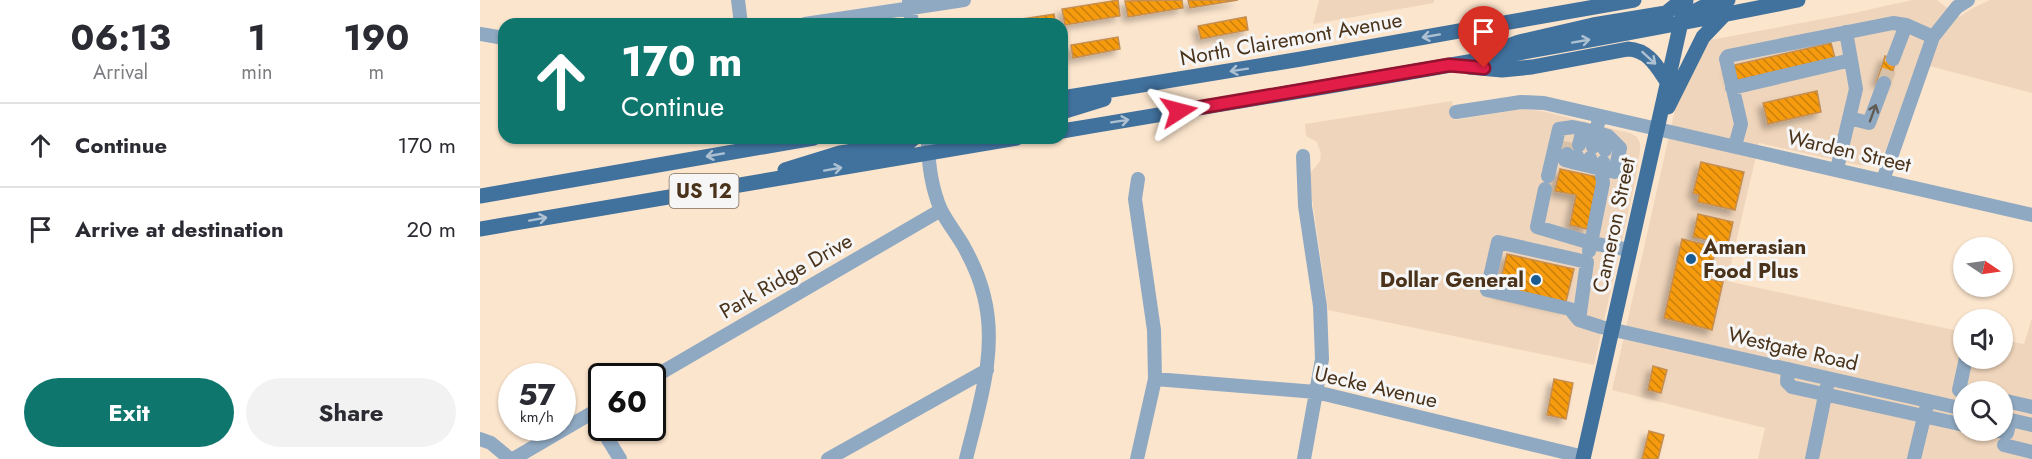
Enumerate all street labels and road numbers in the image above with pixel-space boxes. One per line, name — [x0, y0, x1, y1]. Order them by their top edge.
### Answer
street label: North Clairemont Avenue — [1177, 5, 1405, 73]
street label: Warden Street — [1784, 122, 1914, 180]
street label: Cameron Street — [1585, 155, 1643, 295]
road number: US 12 — [670, 174, 738, 208]
street label: Park Ridge Drive — [714, 226, 858, 326]
street label: Westgate Road — [1725, 319, 1861, 379]
street label: Uecke Avenue — [1311, 358, 1441, 416]

